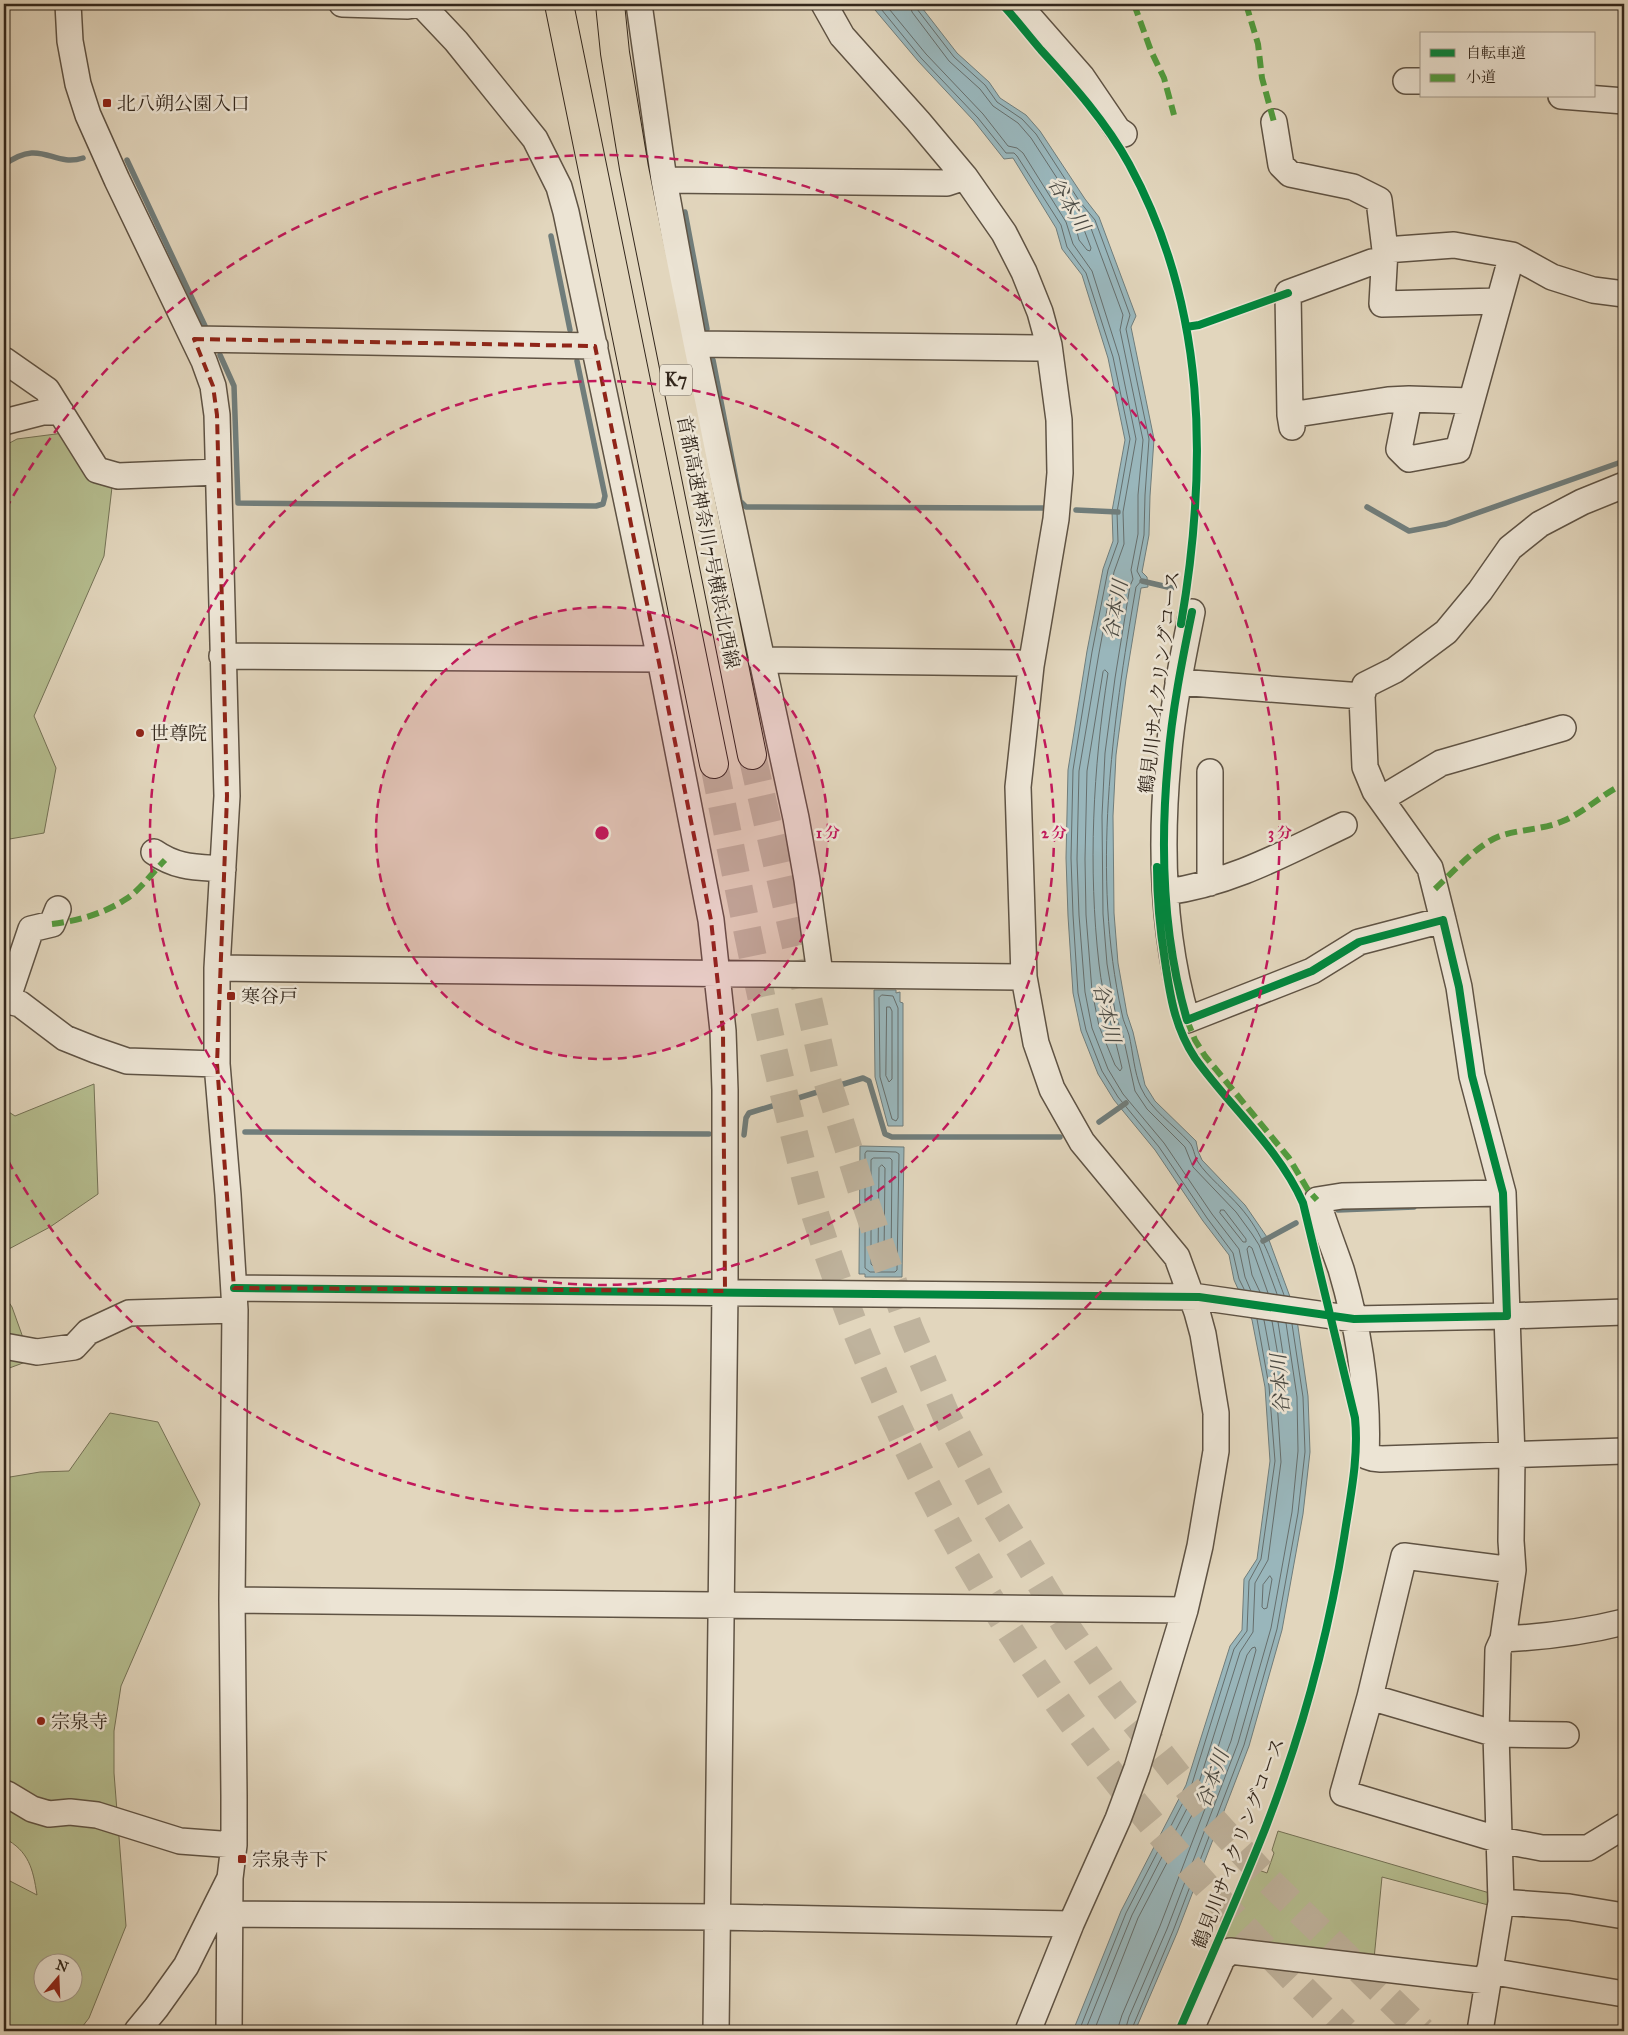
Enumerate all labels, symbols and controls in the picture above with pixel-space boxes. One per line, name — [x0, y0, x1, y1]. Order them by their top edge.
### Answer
legend — [1420, 32, 1596, 98]
text: 自転車道 — [1466, 44, 1526, 62]
text: 小道 — [1466, 68, 1496, 86]
place label: 北八朔公園入口 — [117, 92, 250, 115]
marker: 北八朔公園入口 — [101, 97, 113, 109]
water label: 谷本川 — [1043, 172, 1096, 237]
road number: K7 — [660, 364, 692, 396]
street label: 首都高速神奈川7号横浜北西線 — [673, 414, 744, 671]
street label: 鶴見川サイクリングコース — [1134, 569, 1185, 795]
water label: 谷本川 — [1098, 576, 1132, 642]
place label: 世尊院 — [150, 722, 207, 745]
marker: 世尊院 — [134, 727, 146, 739]
centre of rings — [593, 824, 611, 842]
text: 1 分 — [816, 824, 840, 842]
text: 2 分 — [1041, 824, 1067, 842]
text: 3 分 — [1268, 824, 1292, 843]
water label: 谷本川 — [1089, 981, 1126, 1047]
place label: 寒谷戸 — [241, 985, 298, 1008]
marker: 寒谷戸 — [225, 990, 237, 1002]
water label: 谷本川 — [1266, 1351, 1294, 1415]
place label: 宗泉寺 — [51, 1710, 108, 1733]
marker: 宗泉寺 — [35, 1715, 47, 1727]
street label: 鶴見川サイクリングコース — [1187, 1734, 1289, 1952]
water label: 谷本川 — [1190, 1745, 1234, 1811]
place label: 宗泉寺下 — [252, 1848, 328, 1871]
marker: 宗泉寺下 — [236, 1853, 248, 1865]
north arrow — [32, 1952, 82, 2002]
text: N — [54, 1956, 71, 1976]

